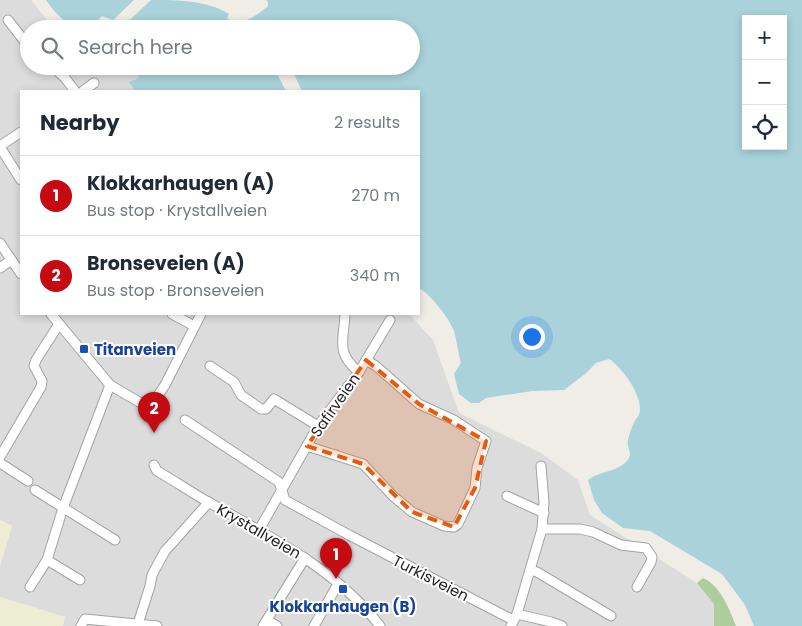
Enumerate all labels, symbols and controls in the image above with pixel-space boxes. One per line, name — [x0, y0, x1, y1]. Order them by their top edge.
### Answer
map controls — [742, 15, 787, 150]
button: + — [742, 15, 787, 60]
search box — [20, 20, 420, 75]
icon: search — [38, 34, 66, 62]
text: Search here — [78, 34, 192, 61]
button: − — [742, 60, 787, 105]
button: locate — [742, 105, 787, 150]
text: Nearby — [40, 108, 120, 137]
text: 2 results — [334, 111, 400, 134]
text: Klokkarhaugen (A) — [87, 170, 275, 197]
text: 1 — [53, 184, 59, 207]
text: 270 m — [351, 184, 400, 207]
text: Bus stop · Krystallveien — [87, 199, 267, 222]
text: Bronseveien (A) — [87, 250, 245, 277]
text: 2 — [51, 264, 61, 287]
text: 340 m — [350, 264, 400, 287]
text: Bus stop · Bronseveien — [87, 279, 264, 302]
your location — [519, 324, 545, 350]
place label: Titanveien — [94, 339, 176, 360]
marker: Titanveien — [78, 343, 90, 355]
street label: Safirveien — [305, 369, 365, 441]
pin: 2 — [138, 392, 170, 433]
street label: Krystallveien — [213, 498, 305, 564]
pin: 1 — [320, 538, 352, 579]
street label: Turkisveien — [389, 550, 473, 606]
marker: Klokkarhaugen (B) — [337, 583, 349, 595]
place label: Klokkarhaugen (B) — [270, 596, 416, 617]

